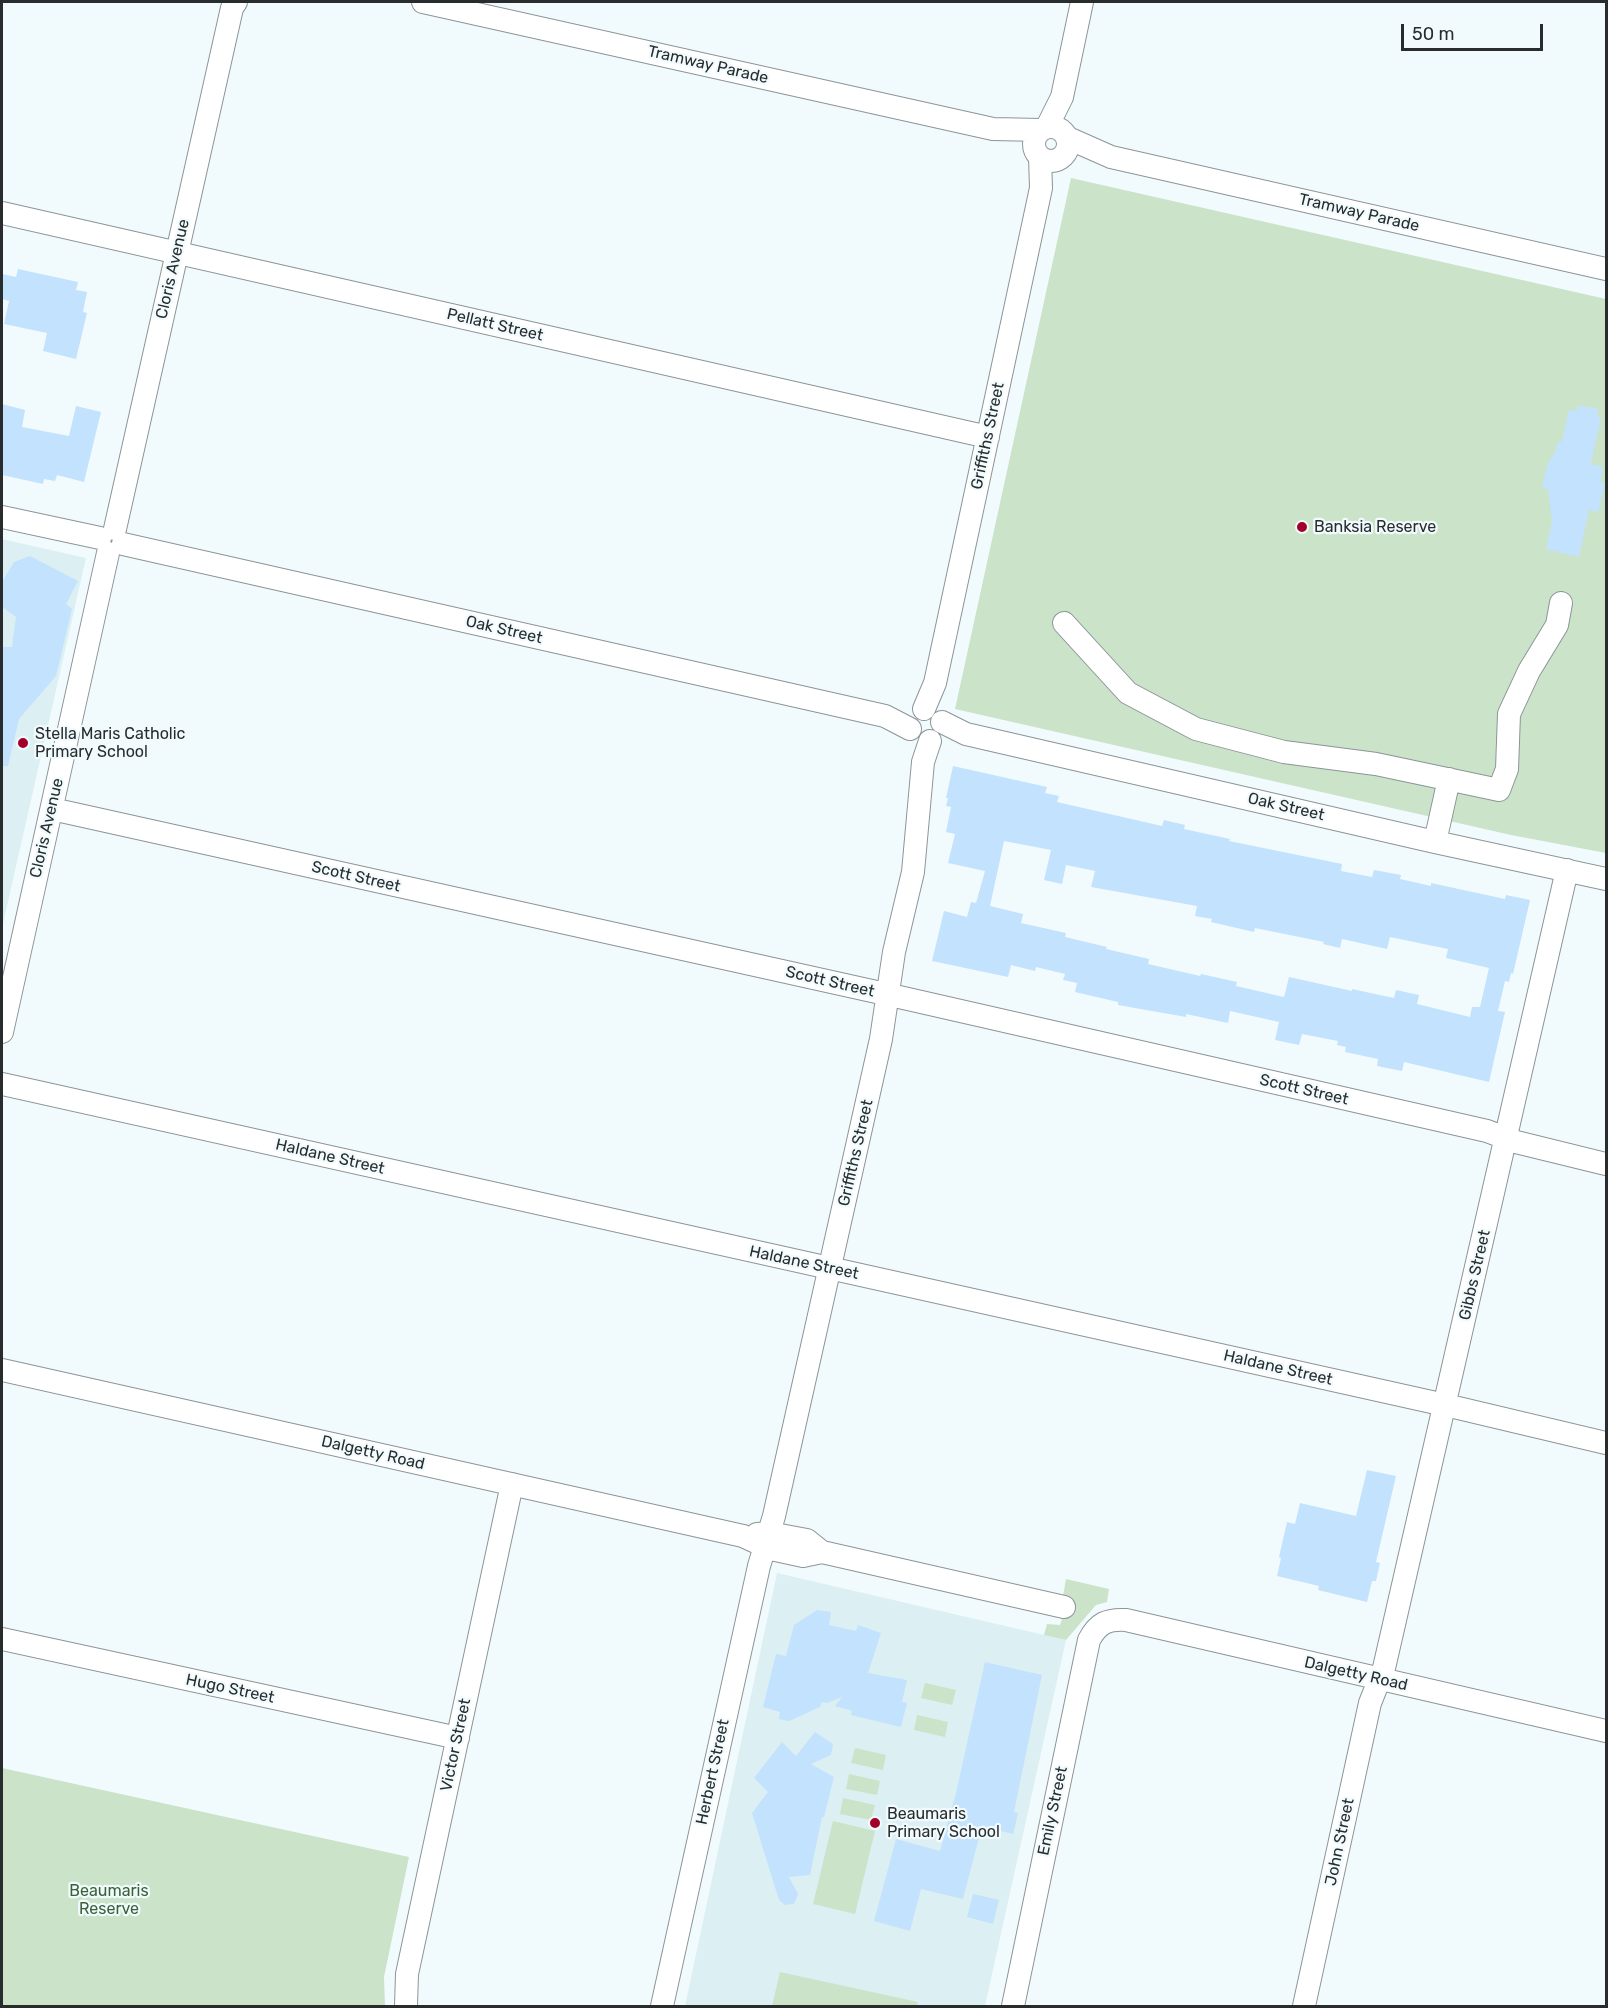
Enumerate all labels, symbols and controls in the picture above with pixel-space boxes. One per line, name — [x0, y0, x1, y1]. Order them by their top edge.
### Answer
scale bar — [1404, 12, 1546, 50]
text: 50 m — [1412, 23, 1455, 45]
street label: Tramway Parade — [646, 42, 770, 88]
street label: Tramway Parade — [1297, 190, 1421, 236]
street label: Cloris Avenue — [152, 217, 194, 321]
street label: Pellatt Street — [445, 305, 545, 345]
street label: Griffiths Street — [967, 381, 1009, 491]
place label: Banksia Reserve — [1314, 517, 1436, 537]
marker: Banksia Reserve — [1295, 520, 1309, 534]
street label: Oak Street — [464, 612, 544, 648]
place label: Stella Maris Catholic Primary School — [35, 724, 185, 762]
marker: Stella Maris Catholic Primary School — [16, 736, 30, 750]
street label: Cloris Avenue — [26, 776, 68, 880]
street label: Oak Street — [1246, 789, 1326, 825]
street label: Scott Street — [310, 857, 402, 897]
street label: Scott Street — [784, 962, 876, 1002]
street label: Scott Street — [1258, 1070, 1350, 1110]
street label: Griffiths Street — [834, 1098, 878, 1208]
street label: Haldane Street — [274, 1135, 386, 1179]
street label: Gibbs Street — [1455, 1228, 1495, 1322]
street label: Haldane Street — [748, 1242, 860, 1284]
street label: Haldane Street — [1222, 1346, 1334, 1390]
street label: Dalgetty Road — [319, 1432, 427, 1474]
street label: Dalgetty Road — [1302, 1653, 1410, 1695]
street label: Hugo Street — [184, 1670, 276, 1708]
street label: Victor Street — [437, 1697, 475, 1793]
street label: Herbert Street — [692, 1717, 734, 1827]
street label: Emily Street — [1034, 1765, 1072, 1857]
street label: John Street — [1321, 1797, 1359, 1887]
place label: Beaumaris Primary School — [887, 1804, 1000, 1842]
marker: Beaumaris Primary School — [868, 1816, 882, 1830]
park label: Beaumaris Reserve — [69, 1881, 149, 1919]

